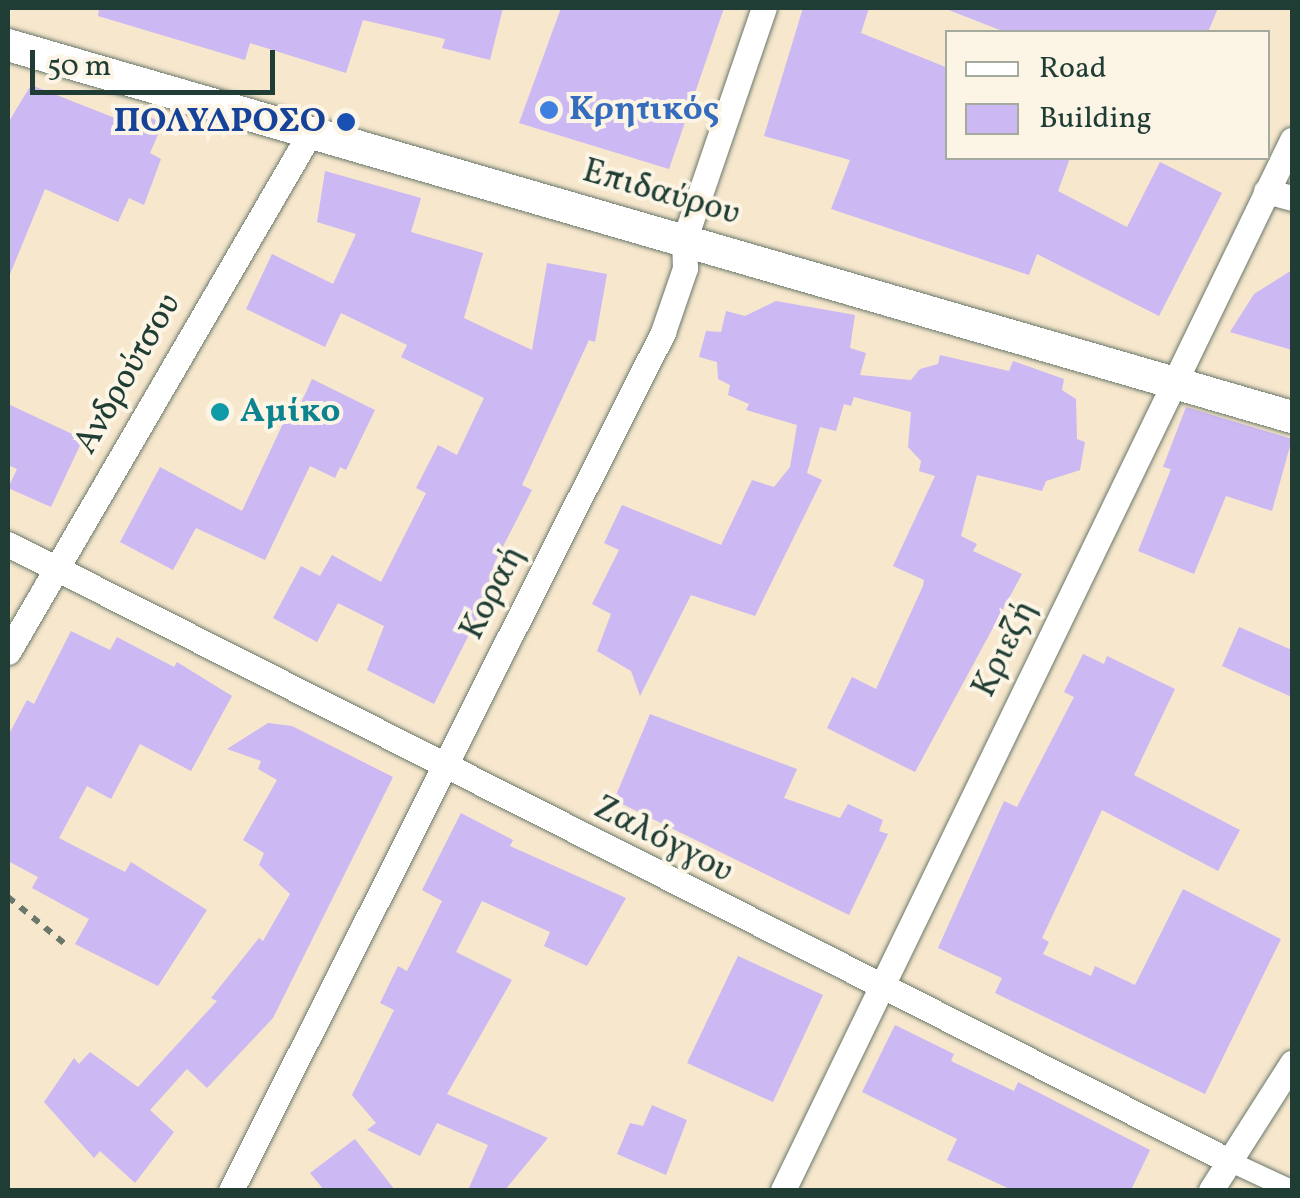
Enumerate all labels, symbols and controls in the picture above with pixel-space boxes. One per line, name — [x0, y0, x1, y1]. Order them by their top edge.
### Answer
scale bar — [35, 30, 280, 92]
legend — [945, 30, 1270, 160]
text: 50 m — [47, 46, 111, 88]
text: Road — [1039, 48, 1107, 90]
place label: Κρητικός — [569, 89, 719, 131]
text: Building — [1039, 98, 1152, 140]
marker: Κρητικός — [538, 99, 560, 121]
place label: ΠΟΛΥΔΡΟΣΟ — [113, 101, 326, 143]
marker: ΠΟΛΥΔΡΟΣΟ — [335, 111, 357, 133]
street label: Επιδαύρου — [577, 151, 745, 235]
street label: Ανδρούτσου — [65, 286, 191, 462]
place label: Αμίκο — [240, 391, 340, 433]
marker: Αμίκο — [209, 401, 231, 423]
street label: Κοραή — [452, 539, 534, 647]
street label: Κριεζή — [964, 594, 1046, 704]
street label: Ζαλόγγου — [586, 787, 740, 893]

